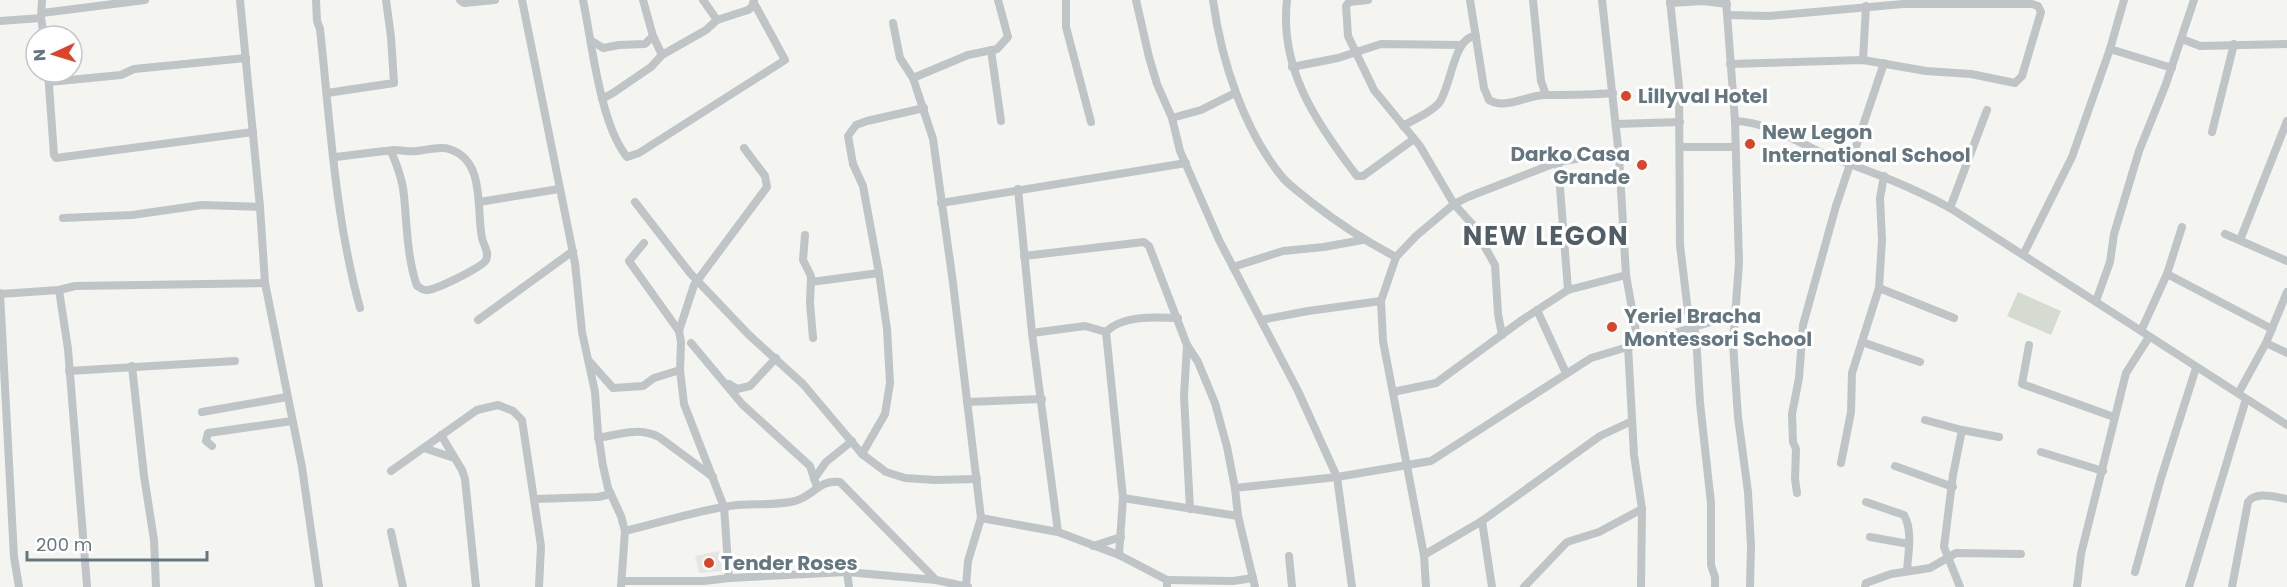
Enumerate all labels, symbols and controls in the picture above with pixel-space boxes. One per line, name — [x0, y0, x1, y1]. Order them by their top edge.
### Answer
north arrow — [24, 24, 84, 84]
text: N — [28, 48, 51, 62]
place label: Lillyval Hotel — [1638, 82, 1768, 110]
marker: Lillyval Hotel — [1619, 89, 1633, 103]
place label: New Legon International School — [1762, 118, 1971, 169]
marker: New Legon International School — [1743, 137, 1757, 151]
place label: Darko Casa Grande — [1510, 140, 1630, 191]
marker: Darko Casa Grande — [1635, 158, 1649, 172]
district label: NEW LEGON — [1463, 218, 1629, 254]
place label: Yeriel Bracha Montessori School — [1624, 302, 1812, 353]
marker: Yeriel Bracha Montessori School — [1605, 320, 1619, 334]
scale bar — [27, 524, 207, 562]
text: 200 m — [36, 532, 92, 557]
place label: Tender Roses — [721, 549, 858, 577]
marker: Tender Roses — [702, 556, 716, 570]

